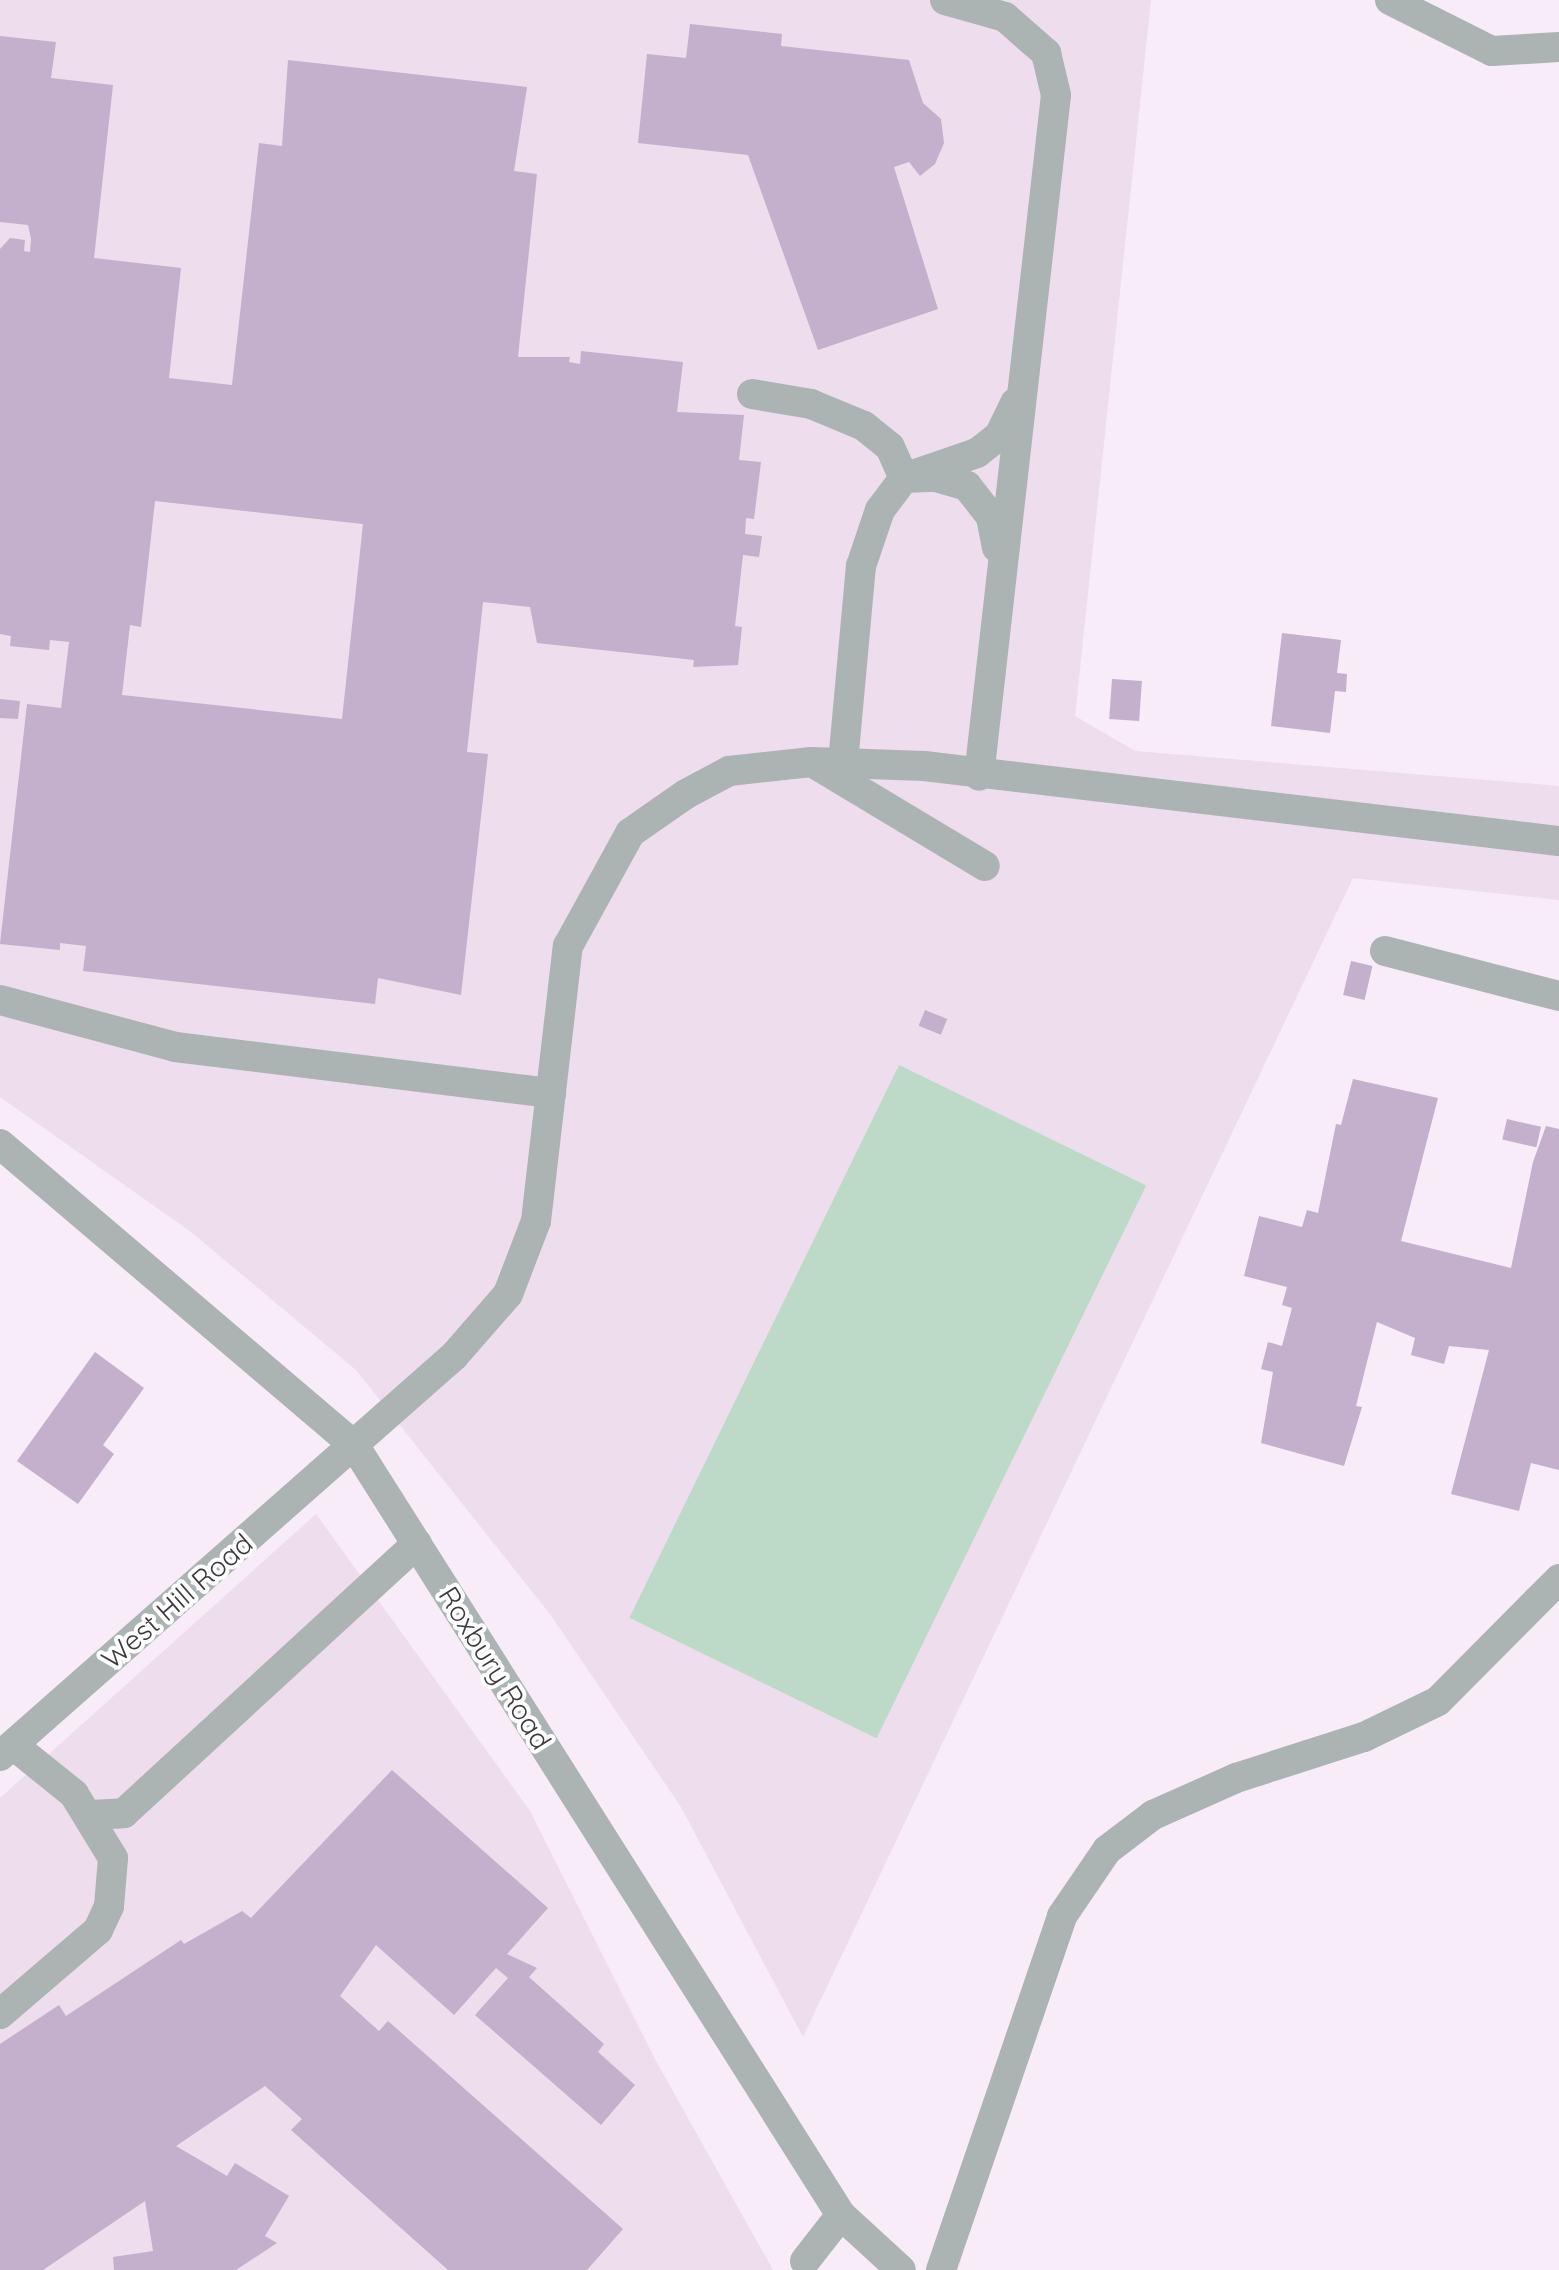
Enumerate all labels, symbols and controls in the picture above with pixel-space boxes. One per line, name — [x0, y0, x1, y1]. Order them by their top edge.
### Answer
street label: West Hill Road — [95, 1526, 259, 1676]
street label: Roxbury Road — [432, 1580, 558, 1756]

